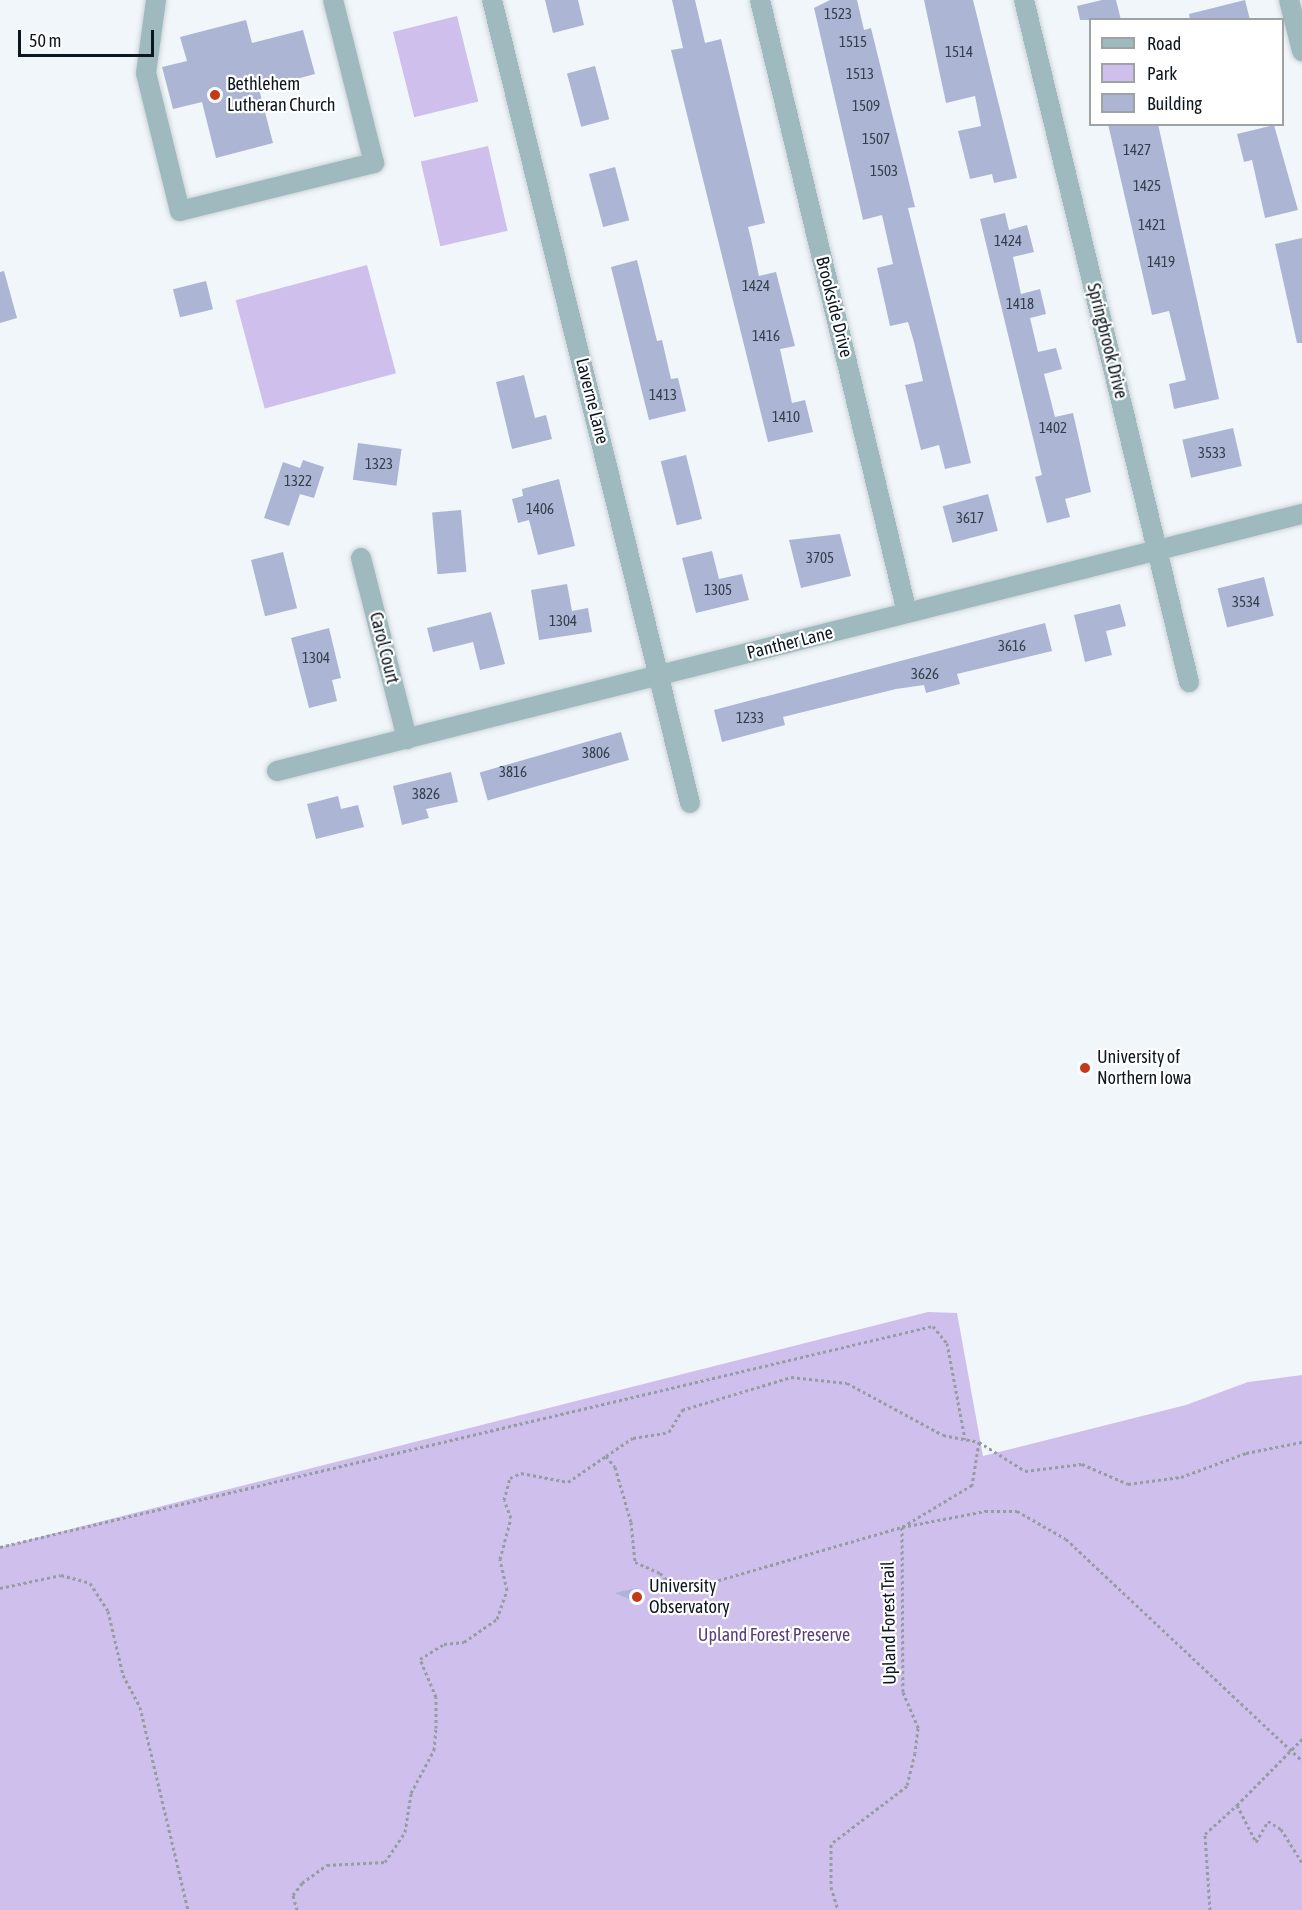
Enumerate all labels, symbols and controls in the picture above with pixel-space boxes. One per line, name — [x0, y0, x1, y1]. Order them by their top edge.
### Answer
house number: 1523 — [824, 5, 852, 23]
scale bar — [21, 18, 158, 56]
legend — [1089, 18, 1284, 126]
text: 50 m — [29, 30, 61, 51]
house number: 1515 — [839, 33, 867, 51]
text: Road — [1147, 33, 1181, 54]
house number: 1514 — [945, 43, 973, 61]
text: Park — [1147, 63, 1177, 84]
house number: 1513 — [846, 65, 874, 83]
place label: Bethlehem Lutheran Church — [227, 74, 335, 116]
marker: Bethlehem Lutheran Church — [208, 88, 222, 102]
text: Building — [1147, 93, 1202, 114]
house number: 1509 — [852, 97, 880, 115]
house number: 1507 — [862, 130, 890, 148]
house number: 1427 — [1123, 141, 1151, 159]
house number: 1503 — [870, 162, 898, 180]
house number: 1425 — [1133, 177, 1161, 195]
house number: 1421 — [1138, 216, 1166, 234]
house number: 1424 — [994, 232, 1022, 250]
house number: 1419 — [1147, 253, 1175, 271]
street label: Brookside Drive — [811, 254, 857, 360]
house number: 1424 — [742, 277, 770, 295]
street label: Springbrook Drive — [1082, 281, 1132, 401]
house number: 1418 — [1006, 295, 1034, 313]
house number: 1416 — [752, 327, 780, 345]
street label: Laverne Lane — [571, 356, 613, 446]
house number: 1413 — [649, 386, 677, 404]
house number: 1410 — [772, 408, 800, 426]
house number: 1402 — [1039, 419, 1067, 437]
house number: 3533 — [1198, 444, 1226, 462]
house number: 1323 — [365, 455, 393, 473]
house number: 1322 — [284, 472, 312, 490]
house number: 1406 — [526, 500, 554, 518]
house number: 3617 — [956, 509, 984, 527]
house number: 3705 — [806, 549, 834, 567]
house number: 1305 — [704, 581, 732, 599]
house number: 3534 — [1232, 593, 1260, 611]
street label: Carol Court — [365, 610, 403, 686]
house number: 1304 — [549, 612, 577, 630]
street label: Panther Lane — [745, 622, 835, 664]
house number: 3616 — [998, 637, 1026, 655]
house number: 1304 — [302, 649, 330, 667]
house number: 3626 — [911, 665, 939, 683]
house number: 1233 — [736, 709, 764, 727]
house number: 3806 — [582, 744, 610, 762]
house number: 3816 — [499, 763, 527, 781]
house number: 3826 — [412, 785, 440, 803]
place label: University of Northern Iowa — [1097, 1047, 1192, 1090]
marker: University of Northern Iowa — [1078, 1061, 1092, 1075]
street label: Upland Forest Trail — [877, 1561, 901, 1685]
place label: University Observatory — [649, 1576, 730, 1618]
marker: University Observatory — [630, 1590, 644, 1604]
park label: Upland Forest Preserve — [698, 1624, 850, 1646]

